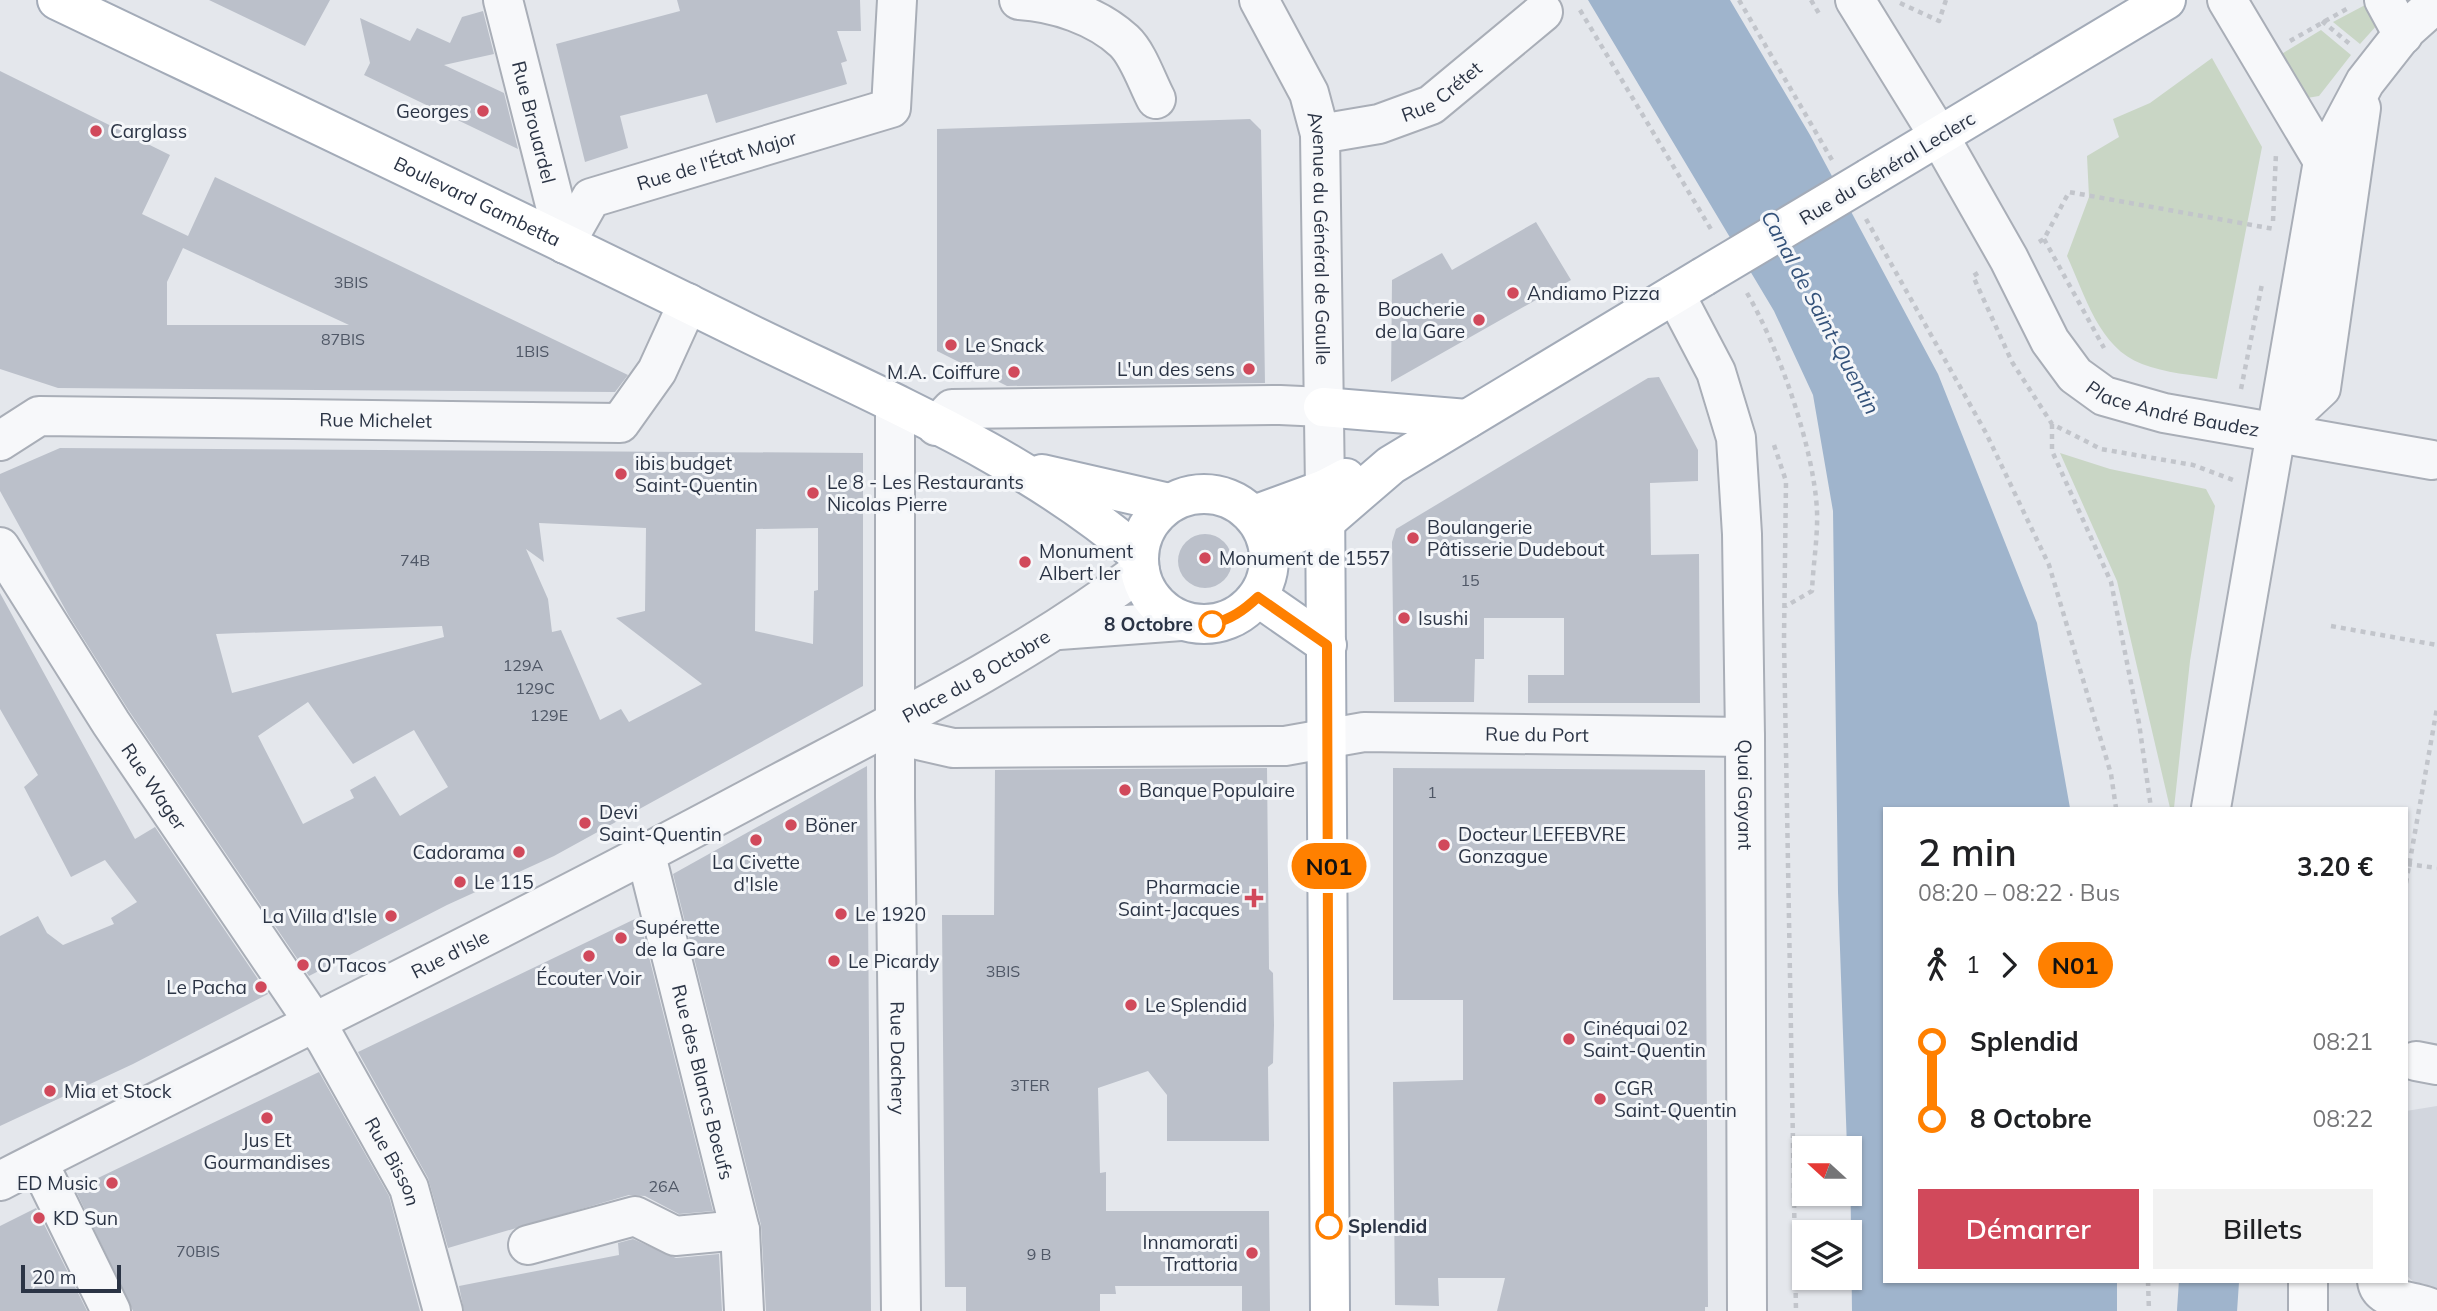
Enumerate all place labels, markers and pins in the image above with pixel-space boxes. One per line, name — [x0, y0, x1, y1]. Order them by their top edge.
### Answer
place label: Georges — [396, 99, 469, 123]
marker: Georges — [475, 103, 491, 119]
place label: Carglass — [110, 119, 187, 143]
marker: Carglass — [88, 123, 104, 139]
place label: Andiamo Pizza — [1527, 281, 1660, 305]
marker: Andiamo Pizza — [1505, 285, 1521, 301]
place label: Boucherie de la Gare — [1375, 297, 1465, 343]
marker: Boucherie de la Gare — [1471, 312, 1487, 328]
place label: Le Snack — [965, 333, 1044, 357]
marker: Le Snack — [943, 337, 959, 353]
place label: L'un des sens — [1117, 357, 1235, 381]
place label: M.A. Coiffure — [887, 360, 1000, 384]
marker: L'un des sens — [1241, 361, 1257, 377]
marker: M.A. Coiffure — [1006, 364, 1022, 380]
place label: ibis budget Saint-Quentin — [635, 451, 758, 497]
marker: ibis budget Saint-Quentin — [613, 466, 629, 482]
place label: Le 8 - Les Restaurants Nicolas Pierre — [827, 470, 1024, 516]
marker: Le 8 - Les Restaurants Nicolas Pierre — [805, 485, 821, 501]
place label: Boulangerie Pâtisserie Dudebout — [1427, 515, 1605, 561]
marker: Boulangerie Pâtisserie Dudebout — [1405, 530, 1421, 546]
place label: Monument Albert Ier — [1039, 539, 1133, 585]
place label: Monument de 1557 — [1219, 546, 1390, 570]
marker: Monument de 1557 — [1197, 550, 1213, 566]
marker: Monument Albert Ier — [1017, 554, 1033, 570]
place label: Isushi — [1418, 606, 1468, 630]
marker: Isushi — [1396, 610, 1412, 626]
marker: 8 Octobre — [1199, 611, 1225, 637]
place label: 8 Octobre — [1104, 612, 1193, 636]
place label: Banque Populaire — [1139, 778, 1295, 802]
marker: Banque Populaire — [1117, 782, 1133, 798]
place label: Devi Saint-Quentin — [599, 800, 722, 846]
place label: Böner — [805, 813, 857, 837]
marker: Devi Saint-Quentin — [577, 815, 593, 831]
marker: Böner — [783, 817, 799, 833]
place label: Docteur LEFEBVRE Gonzague — [1458, 822, 1626, 868]
marker: La Civette d'Isle — [748, 832, 764, 848]
marker: Docteur LEFEBVRE Gonzague — [1436, 837, 1452, 853]
place label: Cadorama — [412, 840, 505, 864]
marker: Cadorama — [511, 844, 527, 860]
place label: La Civette d'Isle — [712, 850, 800, 896]
place label: Le 115 — [474, 870, 534, 894]
marker: Le 115 — [452, 874, 468, 890]
place label: Pharmacie Saint-Jacques — [1118, 875, 1240, 921]
marker: Pharmacie Saint-Jacques — [1246, 890, 1262, 906]
place label: Le 1920 — [855, 902, 926, 926]
place label: La Villa d'Isle — [262, 904, 377, 928]
marker: Le 1920 — [833, 906, 849, 922]
marker: La Villa d'Isle — [383, 908, 399, 924]
place label: Supérette de la Gare — [635, 915, 725, 961]
marker: Supérette de la Gare — [613, 930, 629, 946]
marker: Écouter Voir — [581, 948, 597, 964]
place label: Le Picardy — [848, 949, 939, 973]
place label: O'Tacos — [317, 953, 387, 977]
marker: Le Picardy — [826, 953, 842, 969]
marker: O'Tacos — [295, 957, 311, 973]
place label: Écouter Voir — [536, 966, 642, 990]
place label: Le Pacha — [166, 975, 247, 999]
marker: Le Pacha — [253, 979, 269, 995]
place label: Le Splendid — [1145, 993, 1247, 1017]
marker: Le Splendid — [1123, 997, 1139, 1013]
place label: Cinéquai 02 Saint-Quentin — [1583, 1016, 1706, 1062]
marker: Cinéquai 02 Saint-Quentin — [1561, 1031, 1577, 1047]
place label: CGR Saint-Quentin — [1614, 1076, 1737, 1122]
place label: Mia et Stock — [64, 1079, 172, 1103]
marker: Mia et Stock — [42, 1083, 58, 1099]
marker: CGR Saint-Quentin — [1592, 1091, 1608, 1107]
marker: Jus Et Gourmandises — [259, 1110, 275, 1126]
place label: Jus Et Gourmandises — [204, 1128, 330, 1174]
place label: ED Music — [17, 1171, 98, 1195]
marker: ED Music — [104, 1175, 120, 1191]
place label: KD Sun — [53, 1206, 118, 1230]
marker: KD Sun — [31, 1210, 47, 1226]
marker: Splendid — [1316, 1213, 1342, 1239]
place label: Splendid — [1348, 1214, 1427, 1238]
place label: Innamorati Trattoria — [1143, 1230, 1238, 1276]
marker: Innamorati Trattoria — [1244, 1245, 1260, 1261]

